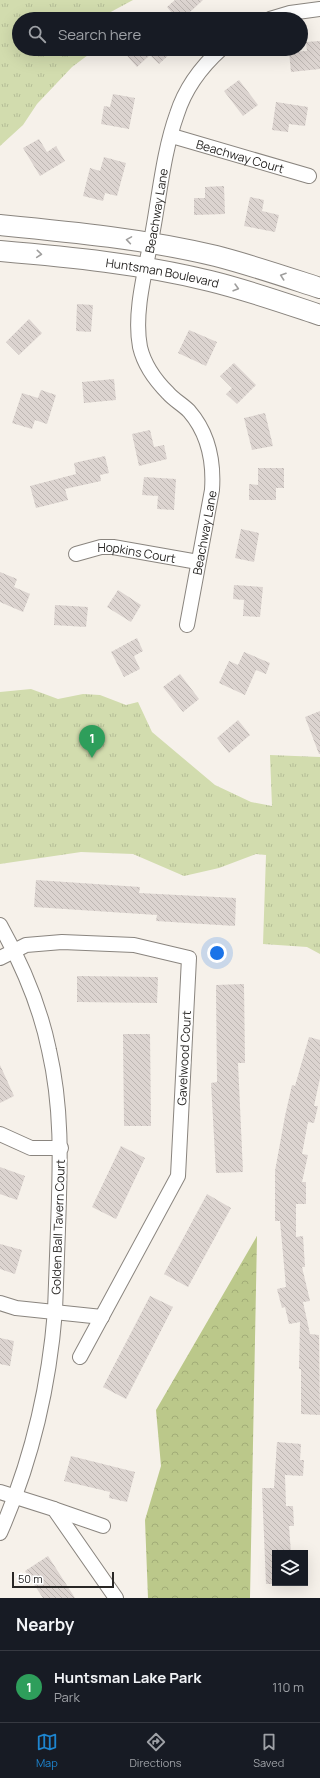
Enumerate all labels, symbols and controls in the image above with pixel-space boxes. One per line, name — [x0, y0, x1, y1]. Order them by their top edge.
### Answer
search box — [12, 12, 308, 56]
icon: search — [26, 23, 48, 45]
text: Search here — [58, 24, 141, 45]
street label: Beachway Court — [194, 135, 286, 177]
street label: Beachway Lane — [140, 167, 172, 254]
one-way arrow — [126, 236, 132, 245]
one-way arrow — [36, 250, 42, 259]
street label: Huntsman Boulevard — [105, 254, 221, 291]
one-way arrow — [280, 272, 287, 280]
one-way arrow — [232, 283, 239, 292]
street label: Beachway Lane — [188, 489, 220, 576]
street label: Hopkins Court — [98, 539, 177, 566]
pin: 1 — [79, 725, 105, 758]
your location — [207, 943, 227, 963]
street label: Gavelwood Court — [173, 1010, 195, 1106]
street label: Golden Ball Tavern Court — [47, 1159, 69, 1295]
map controls — [272, 1550, 308, 1586]
button: layers — [272, 1550, 308, 1586]
scale bar — [12, 1570, 114, 1589]
text: 50 m — [18, 1571, 43, 1586]
text: Nearby — [16, 1613, 74, 1636]
text: Huntsman Lake Park — [54, 1667, 201, 1688]
text: 1 — [26, 1678, 32, 1696]
text: 110 m — [272, 1678, 304, 1696]
text: Park — [54, 1688, 80, 1706]
tab: Map — [36, 1731, 58, 1770]
tab: Directions — [129, 1731, 182, 1770]
tab: Saved — [253, 1731, 284, 1770]

